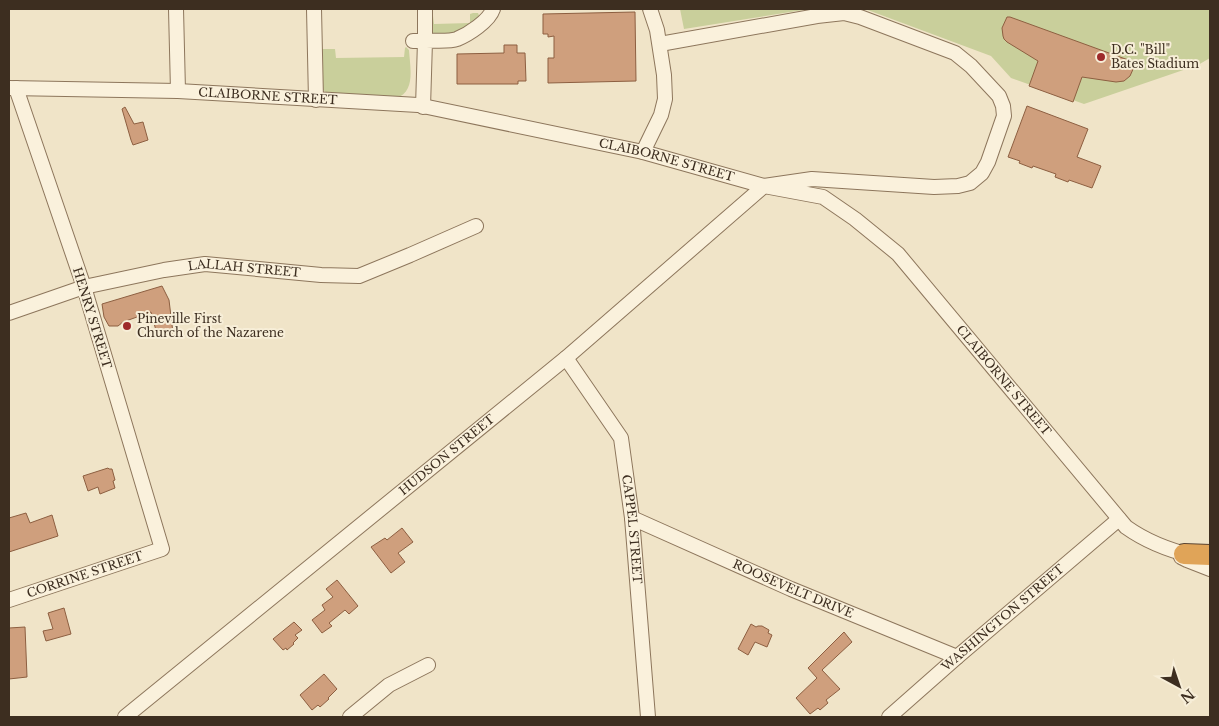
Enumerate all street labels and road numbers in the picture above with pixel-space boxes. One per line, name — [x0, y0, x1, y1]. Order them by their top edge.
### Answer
street label: CLAIBORNE STREET — [198, 84, 338, 107]
street label: CLAIBORNE STREET — [598, 135, 736, 184]
street label: LALLAH STREET — [187, 256, 302, 280]
street label: HENRY STREET — [70, 265, 115, 371]
street label: CLAIBORNE STREET — [954, 322, 1055, 439]
street label: HUDSON STREET — [396, 411, 498, 498]
street label: CAPPEL STREET — [619, 474, 645, 585]
street label: CORRINE STREET — [25, 548, 145, 601]
street label: ROOSEVELT DRIVE — [731, 556, 856, 621]
street label: WASHINGTON STREET — [938, 561, 1067, 675]

